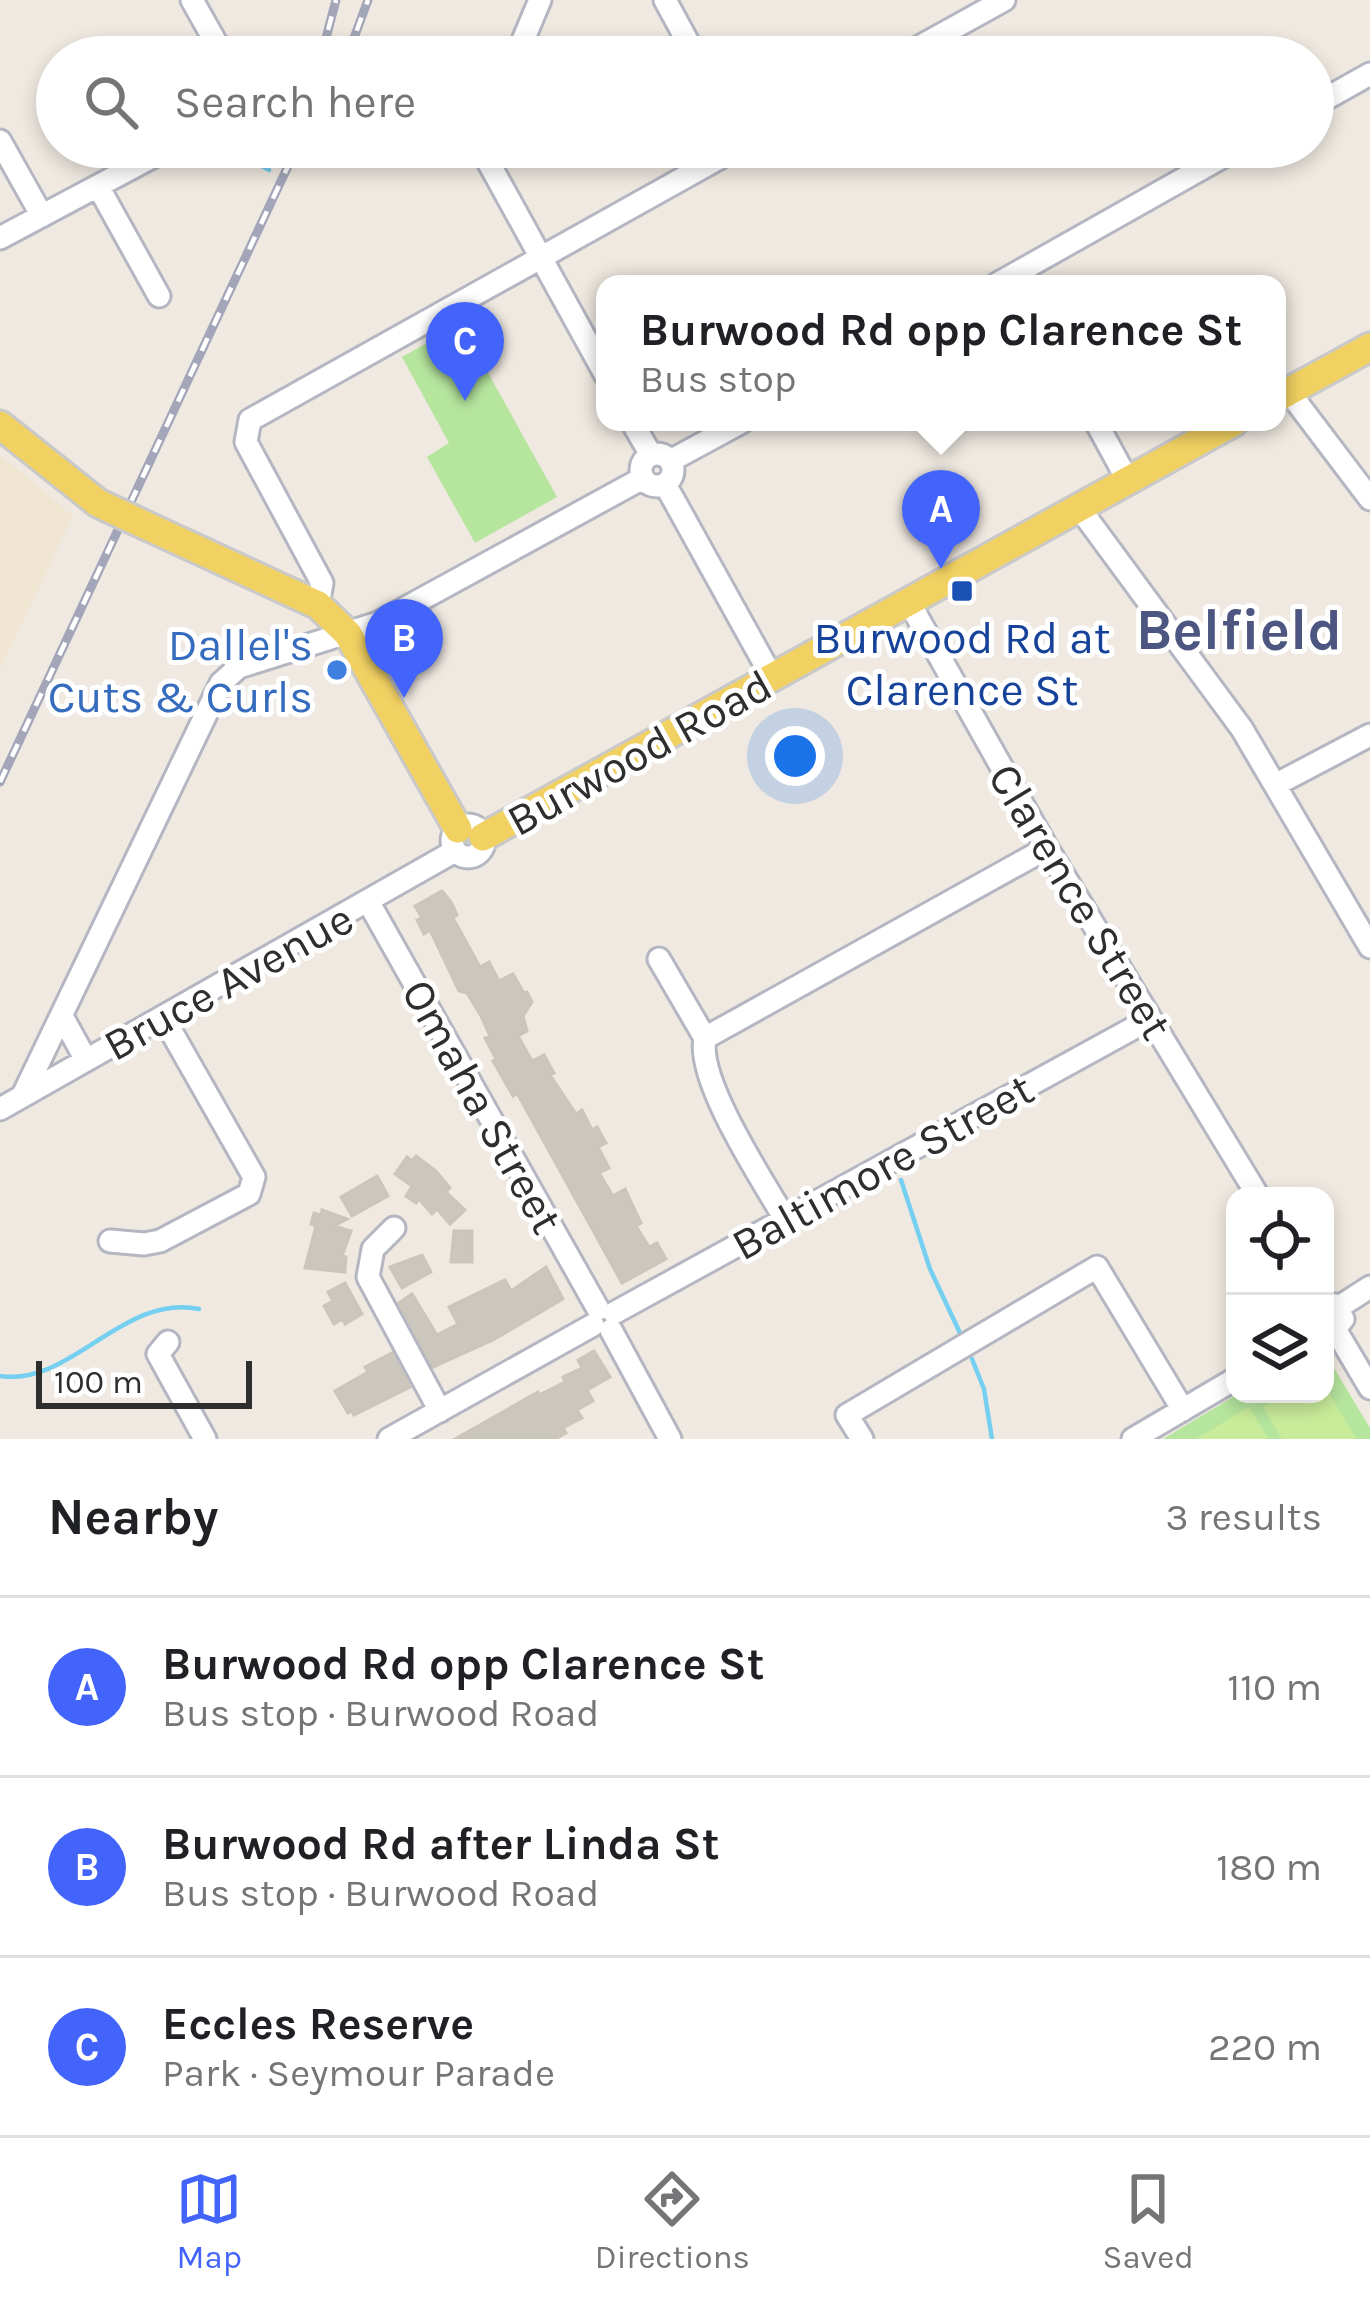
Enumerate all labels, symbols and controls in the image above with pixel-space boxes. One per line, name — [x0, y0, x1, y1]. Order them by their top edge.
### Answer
search box — [36, 36, 1334, 168]
icon: search — [78, 69, 144, 135]
text: Search here — [174, 76, 416, 128]
popup — [596, 275, 1286, 431]
pin: C — [426, 302, 504, 401]
text: Burwood Rd opp Clarence St — [640, 304, 1242, 356]
text: Bus stop — [640, 356, 797, 402]
pin: A — [902, 470, 980, 569]
marker: Burwood Rd at Clarence St — [949, 578, 975, 604]
district label: Belfield — [1136, 597, 1342, 663]
pin: B — [365, 599, 443, 698]
place label: Burwood Rd at Clarence St — [813, 612, 1111, 716]
place label: Dallel's Cuts & Curls — [48, 619, 313, 723]
marker: Dallel's Cuts & Curls — [324, 657, 350, 683]
street label: Burwood Road — [498, 659, 781, 847]
your location — [765, 726, 825, 786]
street label: Clarence Street — [978, 754, 1183, 1049]
street label: Bruce Avenue — [95, 892, 362, 1072]
street label: Omaha Street — [391, 971, 573, 1242]
street label: Baltimore Street — [723, 1063, 1042, 1271]
map controls — [1226, 1187, 1334, 1403]
button: locate — [1226, 1187, 1334, 1295]
button: layers — [1226, 1295, 1334, 1403]
scale bar — [36, 1355, 252, 1408]
text: 100 m — [54, 1363, 143, 1401]
text: Nearby — [48, 1487, 218, 1547]
text: 3 results — [1165, 1494, 1322, 1540]
text: Burwood Rd opp Clarence St — [162, 1638, 764, 1690]
text: A — [75, 1664, 99, 1710]
text: 110 m — [1227, 1664, 1322, 1710]
text: Bus stop · Burwood Road — [162, 1690, 599, 1736]
text: Burwood Rd after Linda St — [162, 1818, 719, 1870]
text: B — [74, 1844, 100, 1890]
text: 180 m — [1216, 1844, 1322, 1890]
text: Bus stop · Burwood Road — [162, 1870, 599, 1916]
text: Eccles Reserve — [162, 1998, 474, 2050]
text: C — [75, 2024, 99, 2070]
text: 220 m — [1208, 2024, 1322, 2070]
text: Park · Seymour Parade — [162, 2050, 555, 2096]
tab: Map — [176, 2166, 242, 2276]
tab: Directions — [595, 2166, 750, 2276]
tab: Saved — [1103, 2166, 1194, 2276]

